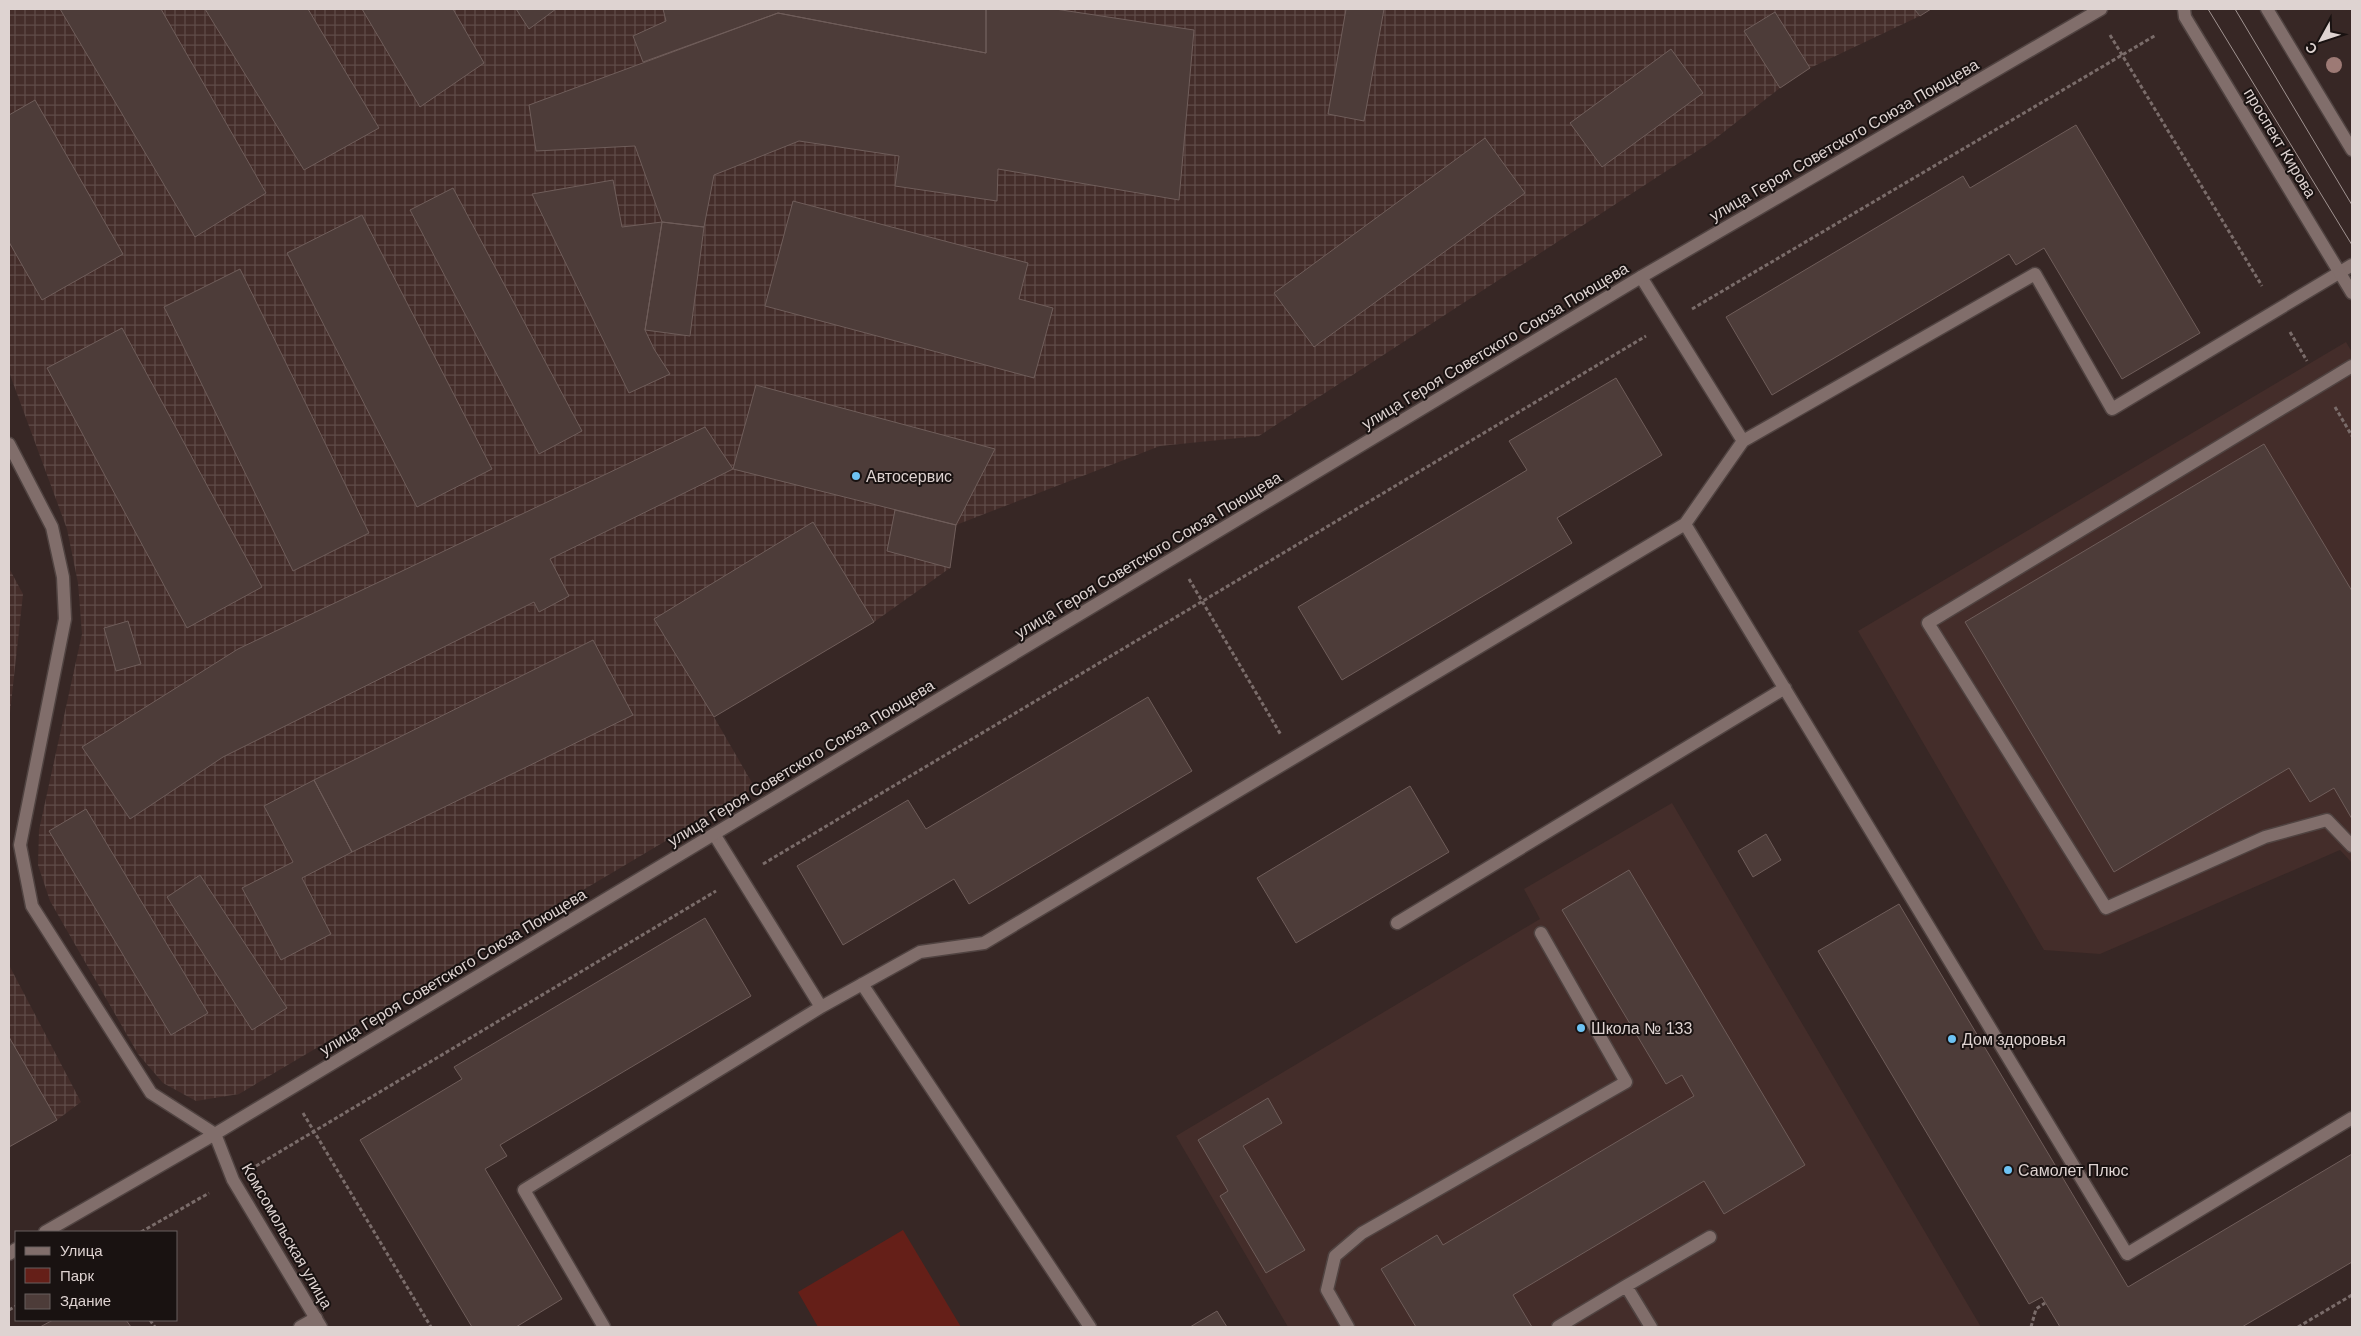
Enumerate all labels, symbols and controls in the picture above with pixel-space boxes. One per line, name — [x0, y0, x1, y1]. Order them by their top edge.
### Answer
north arrow — [2296, 15, 2346, 65]
text: С — [2302, 39, 2320, 57]
street label: улица Героя Советского Союза Поющева — [1707, 56, 1982, 224]
street label: проспект Кирова — [2241, 85, 2319, 201]
street label: улица Героя Советского Союза Поющева — [1359, 259, 1631, 433]
place label: Автосервис — [866, 468, 952, 485]
street label: улица Героя Советского Союза Поющева — [1012, 468, 1284, 642]
marker: Автосервис — [850, 470, 862, 482]
street label: улица Героя Советского Союза Поющева — [665, 676, 937, 850]
street label: улица Героя Советского Союза Поющева — [317, 885, 589, 1059]
place label: Школа № 133 — [1591, 1020, 1692, 1037]
marker: Школа № 133 — [1575, 1022, 1587, 1034]
place label: Дом здоровья — [1962, 1031, 2066, 1048]
marker: Дом здоровья — [1946, 1033, 1958, 1045]
street label: Комсомольская улица — [238, 1160, 336, 1312]
place label: Самолет Плюс — [2018, 1162, 2129, 1179]
marker: Самолет Плюс — [2002, 1164, 2014, 1176]
legend — [15, 1231, 178, 1321]
text: Улица — [60, 1242, 103, 1259]
text: Парк — [60, 1267, 94, 1284]
text: Здание — [60, 1292, 111, 1309]

